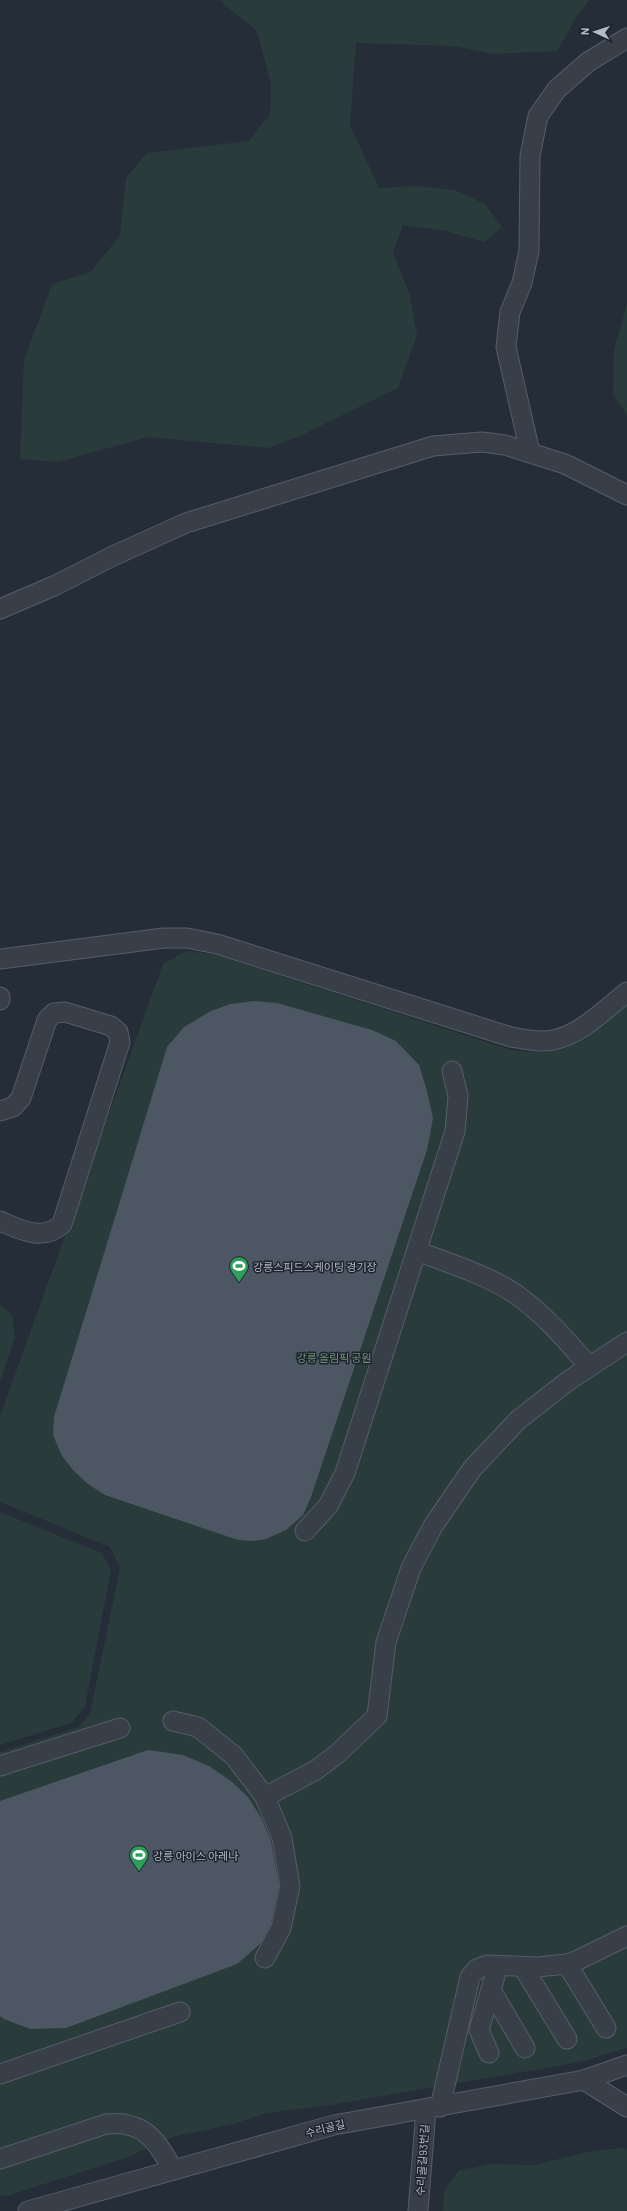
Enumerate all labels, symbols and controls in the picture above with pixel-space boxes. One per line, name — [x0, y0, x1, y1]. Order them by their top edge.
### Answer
north arrow — [575, 12, 615, 52]
text: N — [578, 27, 591, 35]
sports icon: 강릉스피드스케이팅 경기장 — [228, 1255, 250, 1283]
place label: 강릉스피드스케이팅 경기장 — [253, 1260, 377, 1273]
park label: 강릉 올림픽 공원 — [296, 1351, 372, 1364]
sports icon: 강릉 아이스 아레나 — [128, 1844, 150, 1872]
place label: 강릉 아이스 아레나 — [153, 1849, 238, 1862]
street label: 수리골길 — [304, 2117, 346, 2139]
street label: 수리골길93번길 — [413, 2124, 431, 2196]

